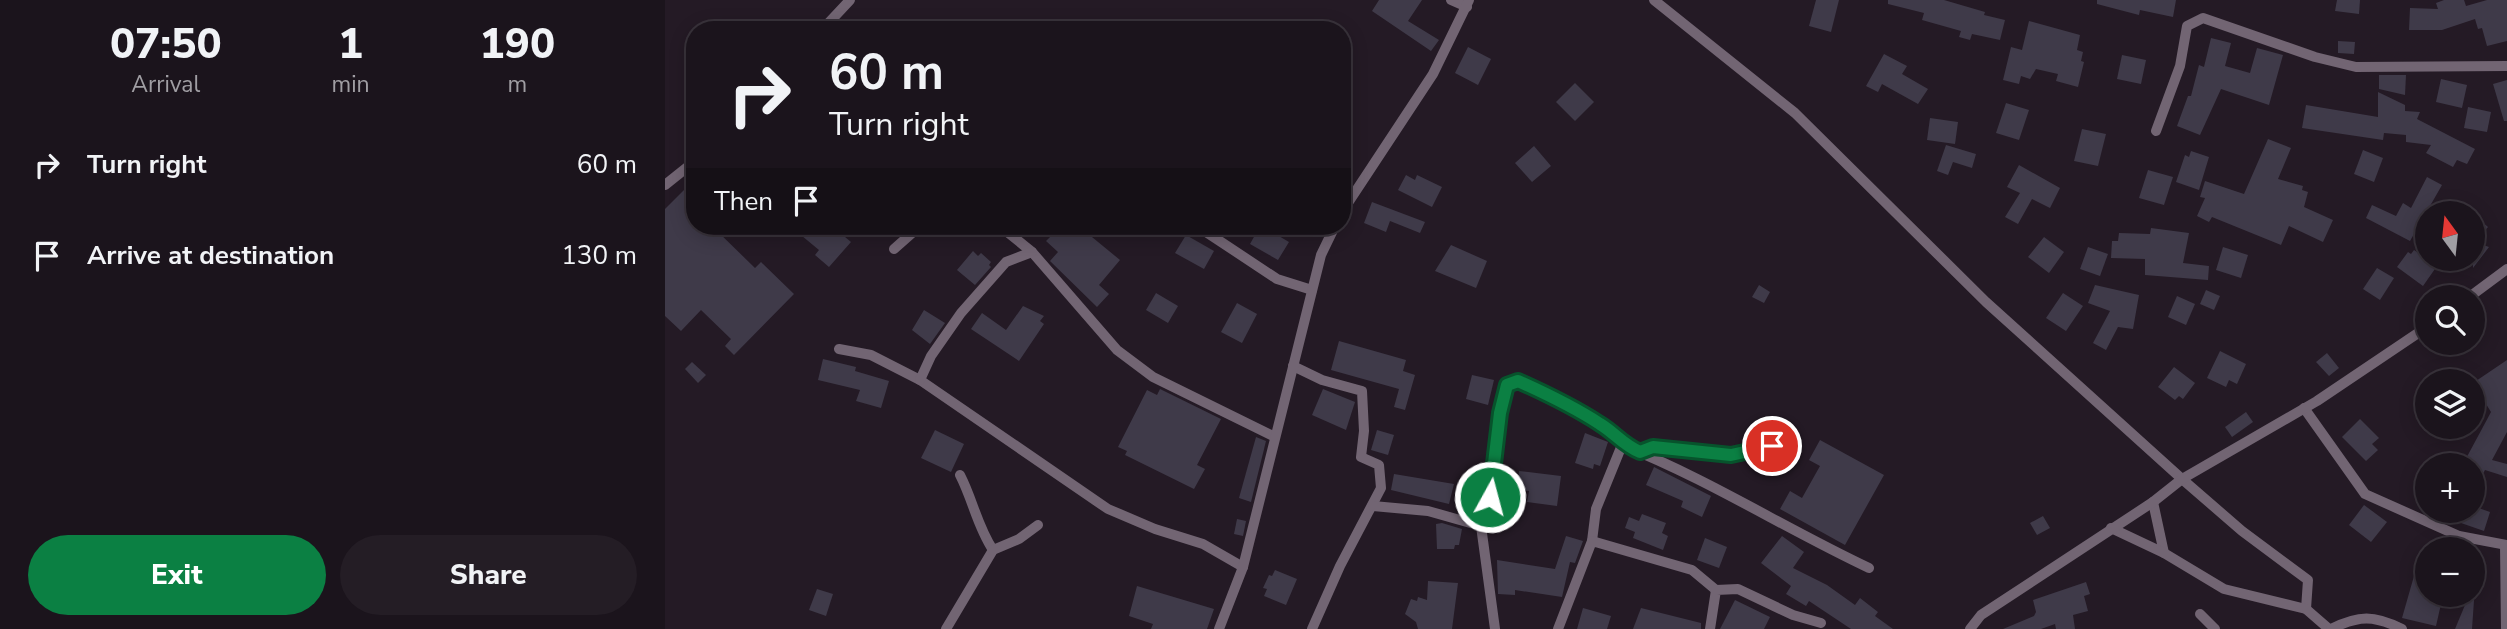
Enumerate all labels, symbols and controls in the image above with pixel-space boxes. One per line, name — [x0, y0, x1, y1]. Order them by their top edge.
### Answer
text: 07:50 — [110, 16, 222, 73]
text: 1 — [338, 16, 363, 73]
text: 190 — [480, 16, 555, 73]
text: 60 m — [829, 39, 944, 106]
icon: right — [714, 49, 805, 140]
text: Arrival — [131, 69, 200, 100]
text: min — [332, 69, 370, 100]
text: m — [507, 69, 527, 100]
text: Turn right — [829, 103, 969, 146]
icon: right — [28, 146, 66, 184]
text: Turn right — [87, 147, 206, 182]
text: 60 m — [577, 147, 637, 182]
icon: arrive — [787, 182, 825, 220]
text: Then — [714, 184, 773, 219]
north arrow — [2415, 201, 2485, 271]
map controls — [2415, 201, 2485, 607]
icon: arrive — [28, 237, 66, 275]
text: Arrive at destination — [87, 238, 334, 273]
text: 130 m — [561, 238, 637, 273]
button: search — [2415, 285, 2485, 355]
button: layers — [2415, 369, 2485, 439]
pin — [1742, 416, 1802, 476]
icon: arrive — [1753, 427, 1791, 465]
button: + — [2415, 453, 2485, 523]
position arrow — [1453, 460, 1527, 534]
button: Exit — [28, 535, 326, 615]
button: Share — [340, 535, 637, 615]
button: − — [2415, 537, 2485, 607]

